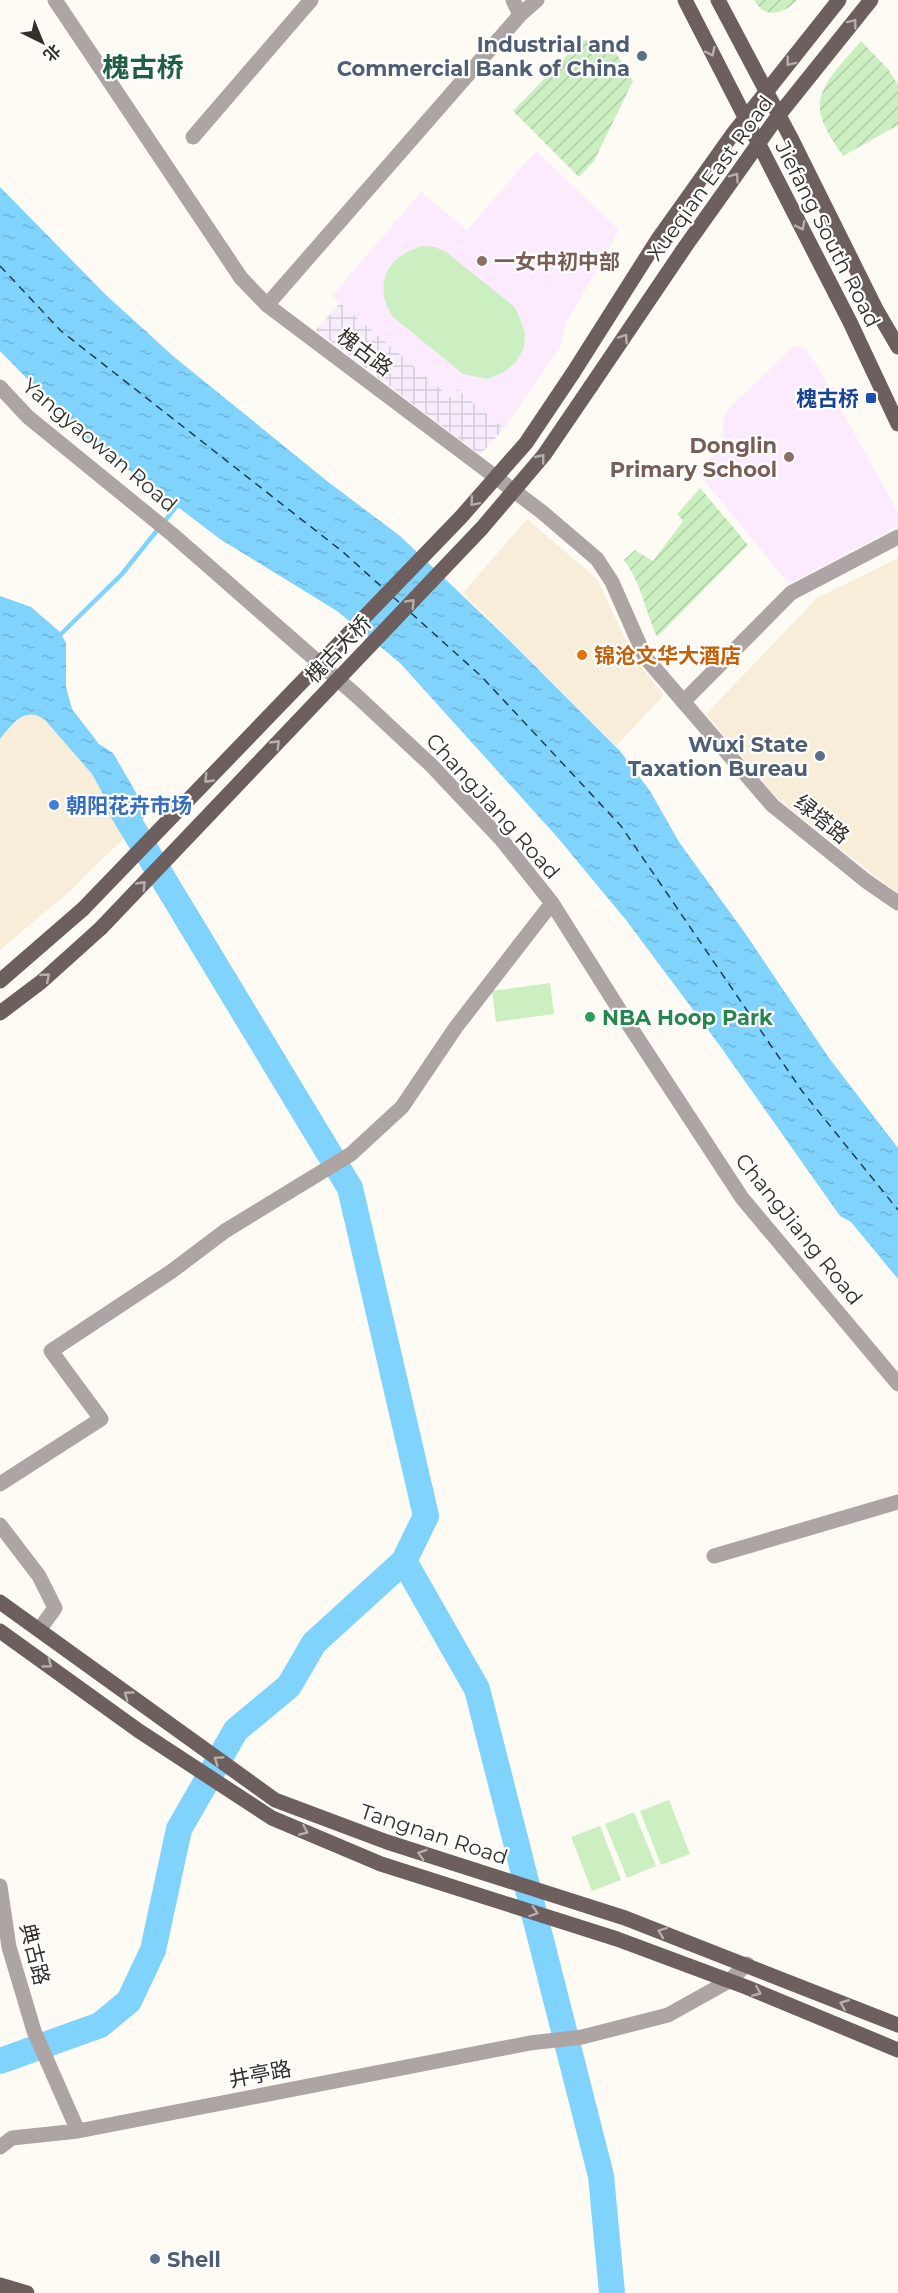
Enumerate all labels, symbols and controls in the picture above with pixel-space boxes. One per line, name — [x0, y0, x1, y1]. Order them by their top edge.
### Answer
north arrow — [12, 12, 72, 72]
one-way arrow — [846, 18, 857, 29]
place label: Industrial and Commercial Bank of China — [337, 32, 630, 81]
text: 北 — [40, 40, 64, 65]
one-way arrow — [704, 46, 716, 57]
marker: Industrial and Commercial Bank of China — [635, 49, 649, 63]
district label: 槐古桥 — [103, 51, 184, 84]
one-way arrow — [786, 56, 797, 67]
street label: Xueqian East Road — [642, 91, 778, 265]
street label: Jiefang South Road — [770, 136, 886, 331]
one-way arrow — [727, 173, 738, 184]
one-way arrow — [794, 219, 805, 230]
place label: 一女中初中部 — [494, 249, 620, 274]
marker: 一女中初中部 — [475, 254, 489, 268]
street label: 槐古路 — [332, 323, 398, 381]
one-way arrow — [617, 333, 628, 344]
street label: Yangyaowan Road — [18, 373, 182, 517]
place label: 槐古桥 — [796, 386, 859, 411]
marker: 槐古桥 — [864, 391, 878, 405]
place label: Donglin Primary School — [610, 433, 777, 482]
marker: Donglin Primary School — [782, 450, 796, 464]
one-way arrow — [533, 454, 544, 465]
one-way arrow — [470, 496, 481, 506]
one-way arrow — [403, 599, 414, 610]
street label: 槐古大桥 — [300, 610, 376, 688]
place label: 锦沧文华大酒店 — [594, 643, 741, 668]
marker: 锦沧文华大酒店 — [575, 648, 589, 662]
street label: ChangJiang Road — [421, 728, 565, 884]
place label: Wuxi State Taxation Bureau — [628, 732, 808, 781]
one-way arrow — [269, 741, 280, 751]
marker: Wuxi State Taxation Bureau — [813, 749, 827, 763]
one-way arrow — [204, 773, 215, 783]
street label: 绿塔路 — [790, 789, 854, 849]
place label: 朝阳花卉市场 — [66, 793, 192, 818]
marker: 朝阳花卉市场 — [47, 798, 61, 812]
one-way arrow — [134, 882, 145, 893]
one-way arrow — [39, 973, 50, 984]
place label: NBA Hoop Park — [602, 1005, 773, 1030]
marker: NBA Hoop Park — [583, 1010, 597, 1024]
street label: ChangJiang Road — [730, 1148, 868, 1310]
one-way arrow — [41, 1657, 52, 1668]
one-way arrow — [124, 1692, 135, 1703]
one-way arrow — [214, 1756, 225, 1767]
street label: Tangnan Road — [357, 1798, 511, 1870]
one-way arrow — [297, 1824, 308, 1836]
one-way arrow — [417, 1848, 428, 1861]
one-way arrow — [528, 1905, 539, 1918]
street label: 典古路 — [15, 1920, 55, 1988]
one-way arrow — [657, 1927, 668, 1940]
one-way arrow — [750, 1985, 761, 1997]
one-way arrow — [839, 1998, 849, 2011]
street label: 井亭路 — [227, 2056, 293, 2092]
place label: Shell — [167, 2247, 221, 2272]
marker: Shell — [148, 2252, 162, 2266]

